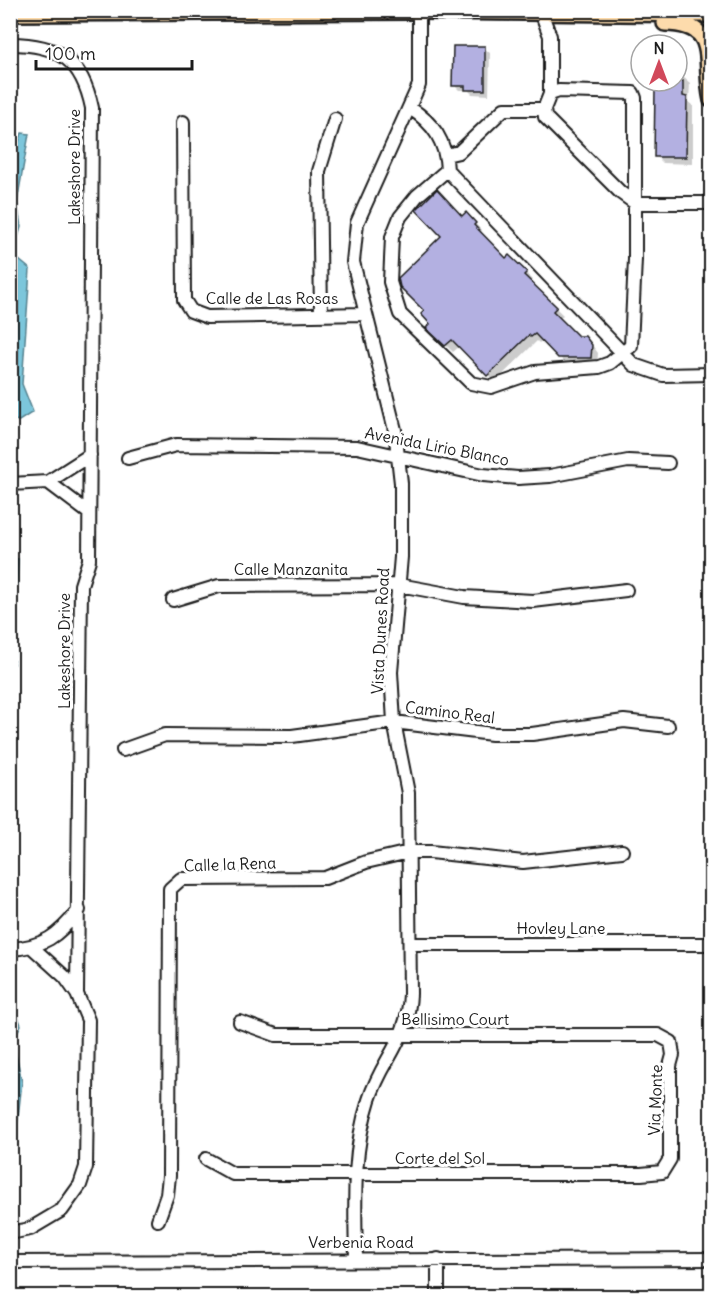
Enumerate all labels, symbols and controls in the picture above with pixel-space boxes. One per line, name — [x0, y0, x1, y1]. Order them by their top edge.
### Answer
scale bar — [36, 33, 192, 71]
north arrow — [629, 33, 689, 93]
text: N — [653, 38, 665, 58]
text: 100 m — [45, 42, 96, 65]
street label: Lakeshore Drive — [64, 109, 84, 225]
street label: Calle de Las Rosas — [206, 288, 338, 308]
street label: Avenida Lirio Blanco — [363, 422, 511, 470]
street label: Calle Manzanita — [234, 559, 348, 579]
street label: Vista Dunes Road — [367, 567, 393, 695]
street label: Lakeshore Drive — [54, 593, 74, 709]
street label: Camino Real — [404, 697, 496, 727]
street label: Calle la Rena — [183, 852, 277, 876]
street label: Hovley Lane — [517, 918, 605, 938]
street label: Bellisimo Court — [401, 1009, 510, 1029]
street label: Via Monte — [644, 1064, 666, 1136]
street label: Corte del Sol — [395, 1148, 485, 1168]
street label: Verbenia Road — [308, 1232, 414, 1252]

